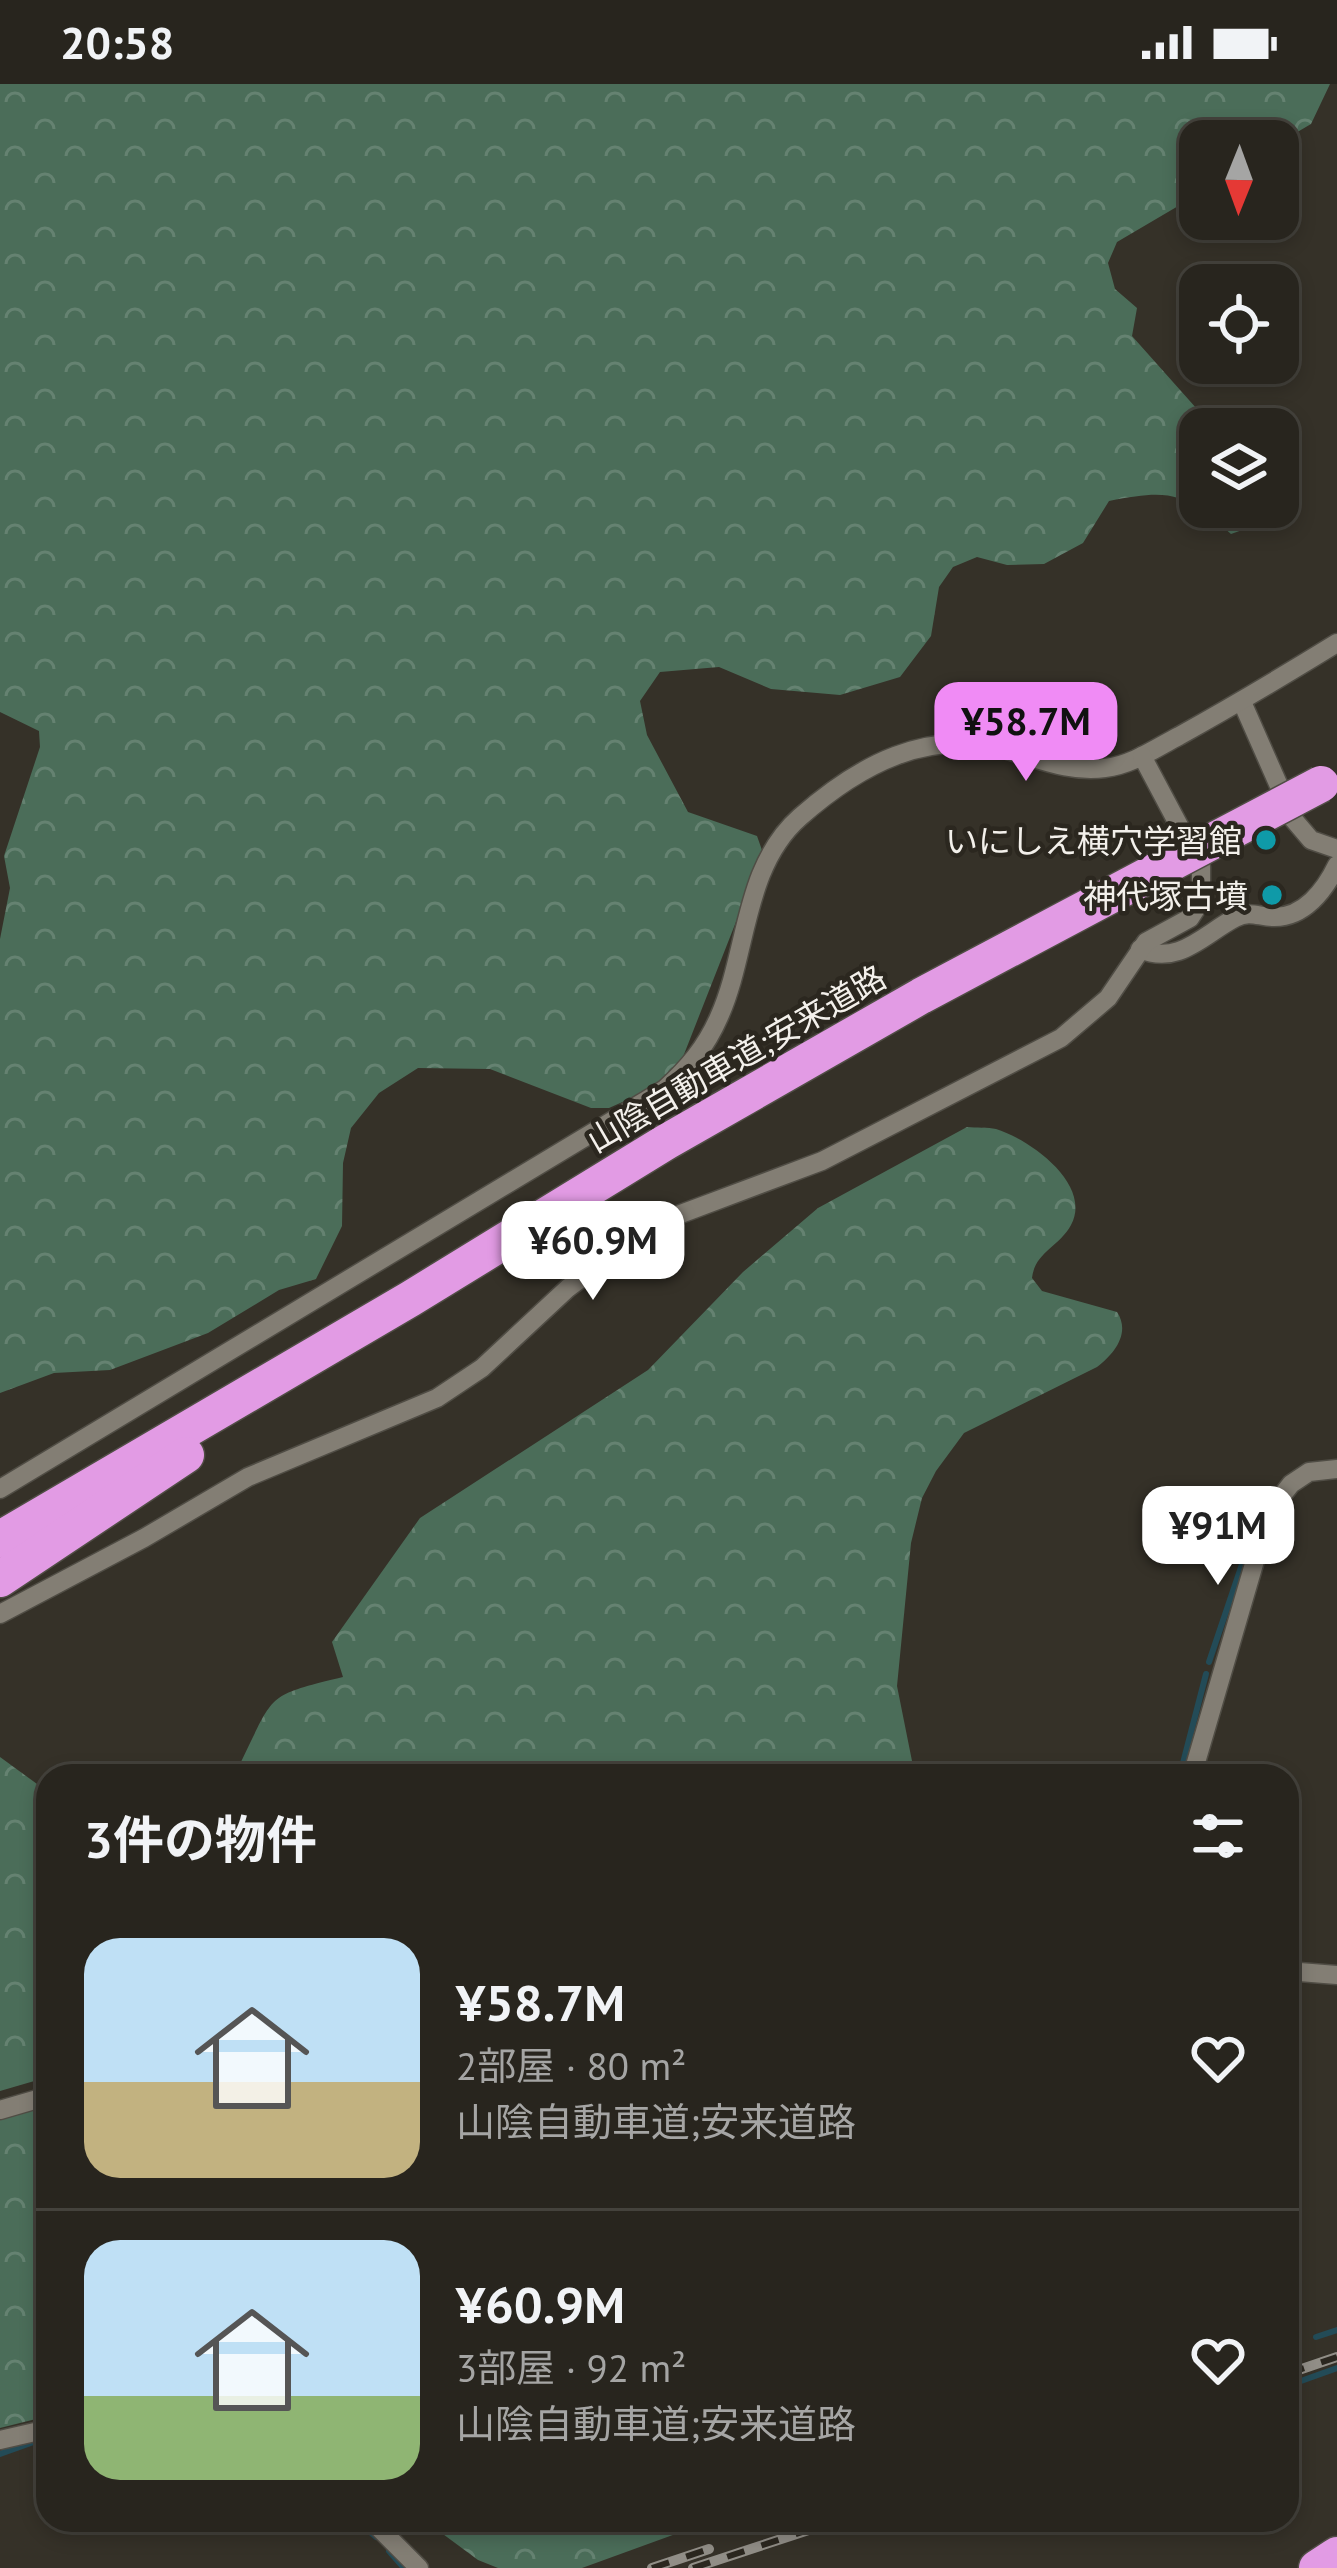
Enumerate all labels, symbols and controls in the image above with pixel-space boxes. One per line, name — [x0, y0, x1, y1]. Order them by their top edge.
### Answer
text: 20:58 — [60, 13, 174, 71]
north arrow — [1179, 120, 1299, 240]
map controls — [1179, 120, 1299, 528]
button: locate — [1179, 264, 1299, 384]
button: layers — [1179, 408, 1299, 528]
pin: ¥58.7M — [928, 682, 1124, 784]
text: ¥58.7M — [961, 695, 1091, 746]
place label: いにしえ横穴学習館 — [945, 819, 1242, 862]
marker: いにしえ横穴学習館 — [1253, 827, 1279, 853]
place label: 神代塚古墳 — [1083, 874, 1248, 917]
marker: 神代塚古墳 — [1259, 882, 1285, 908]
street label: 山陰自動車道;安来道路 — [579, 955, 893, 1161]
pin: ¥60.9M — [495, 1201, 691, 1303]
text: ¥60.9M — [528, 1214, 658, 1265]
pin: ¥91M — [1147, 1486, 1289, 1588]
text: ¥91M — [1169, 1499, 1267, 1550]
icon: filters — [1185, 1803, 1251, 1869]
text: 3件の物件 — [84, 1806, 317, 1872]
text: ¥58.7M — [456, 1969, 625, 2035]
icon: home — [180, 1986, 324, 2130]
icon: heart — [1185, 2025, 1251, 2091]
text: 2部屋 · 80 m² — [456, 2040, 686, 2091]
text: 山陰自動車道;安来道路 — [456, 2096, 856, 2147]
text: ¥60.9M — [456, 2271, 625, 2337]
icon: home — [180, 2288, 324, 2432]
icon: heart — [1185, 2327, 1251, 2393]
text: 3部屋 · 92 m² — [456, 2342, 686, 2393]
text: 山陰自動車道;安来道路 — [456, 2398, 856, 2449]

